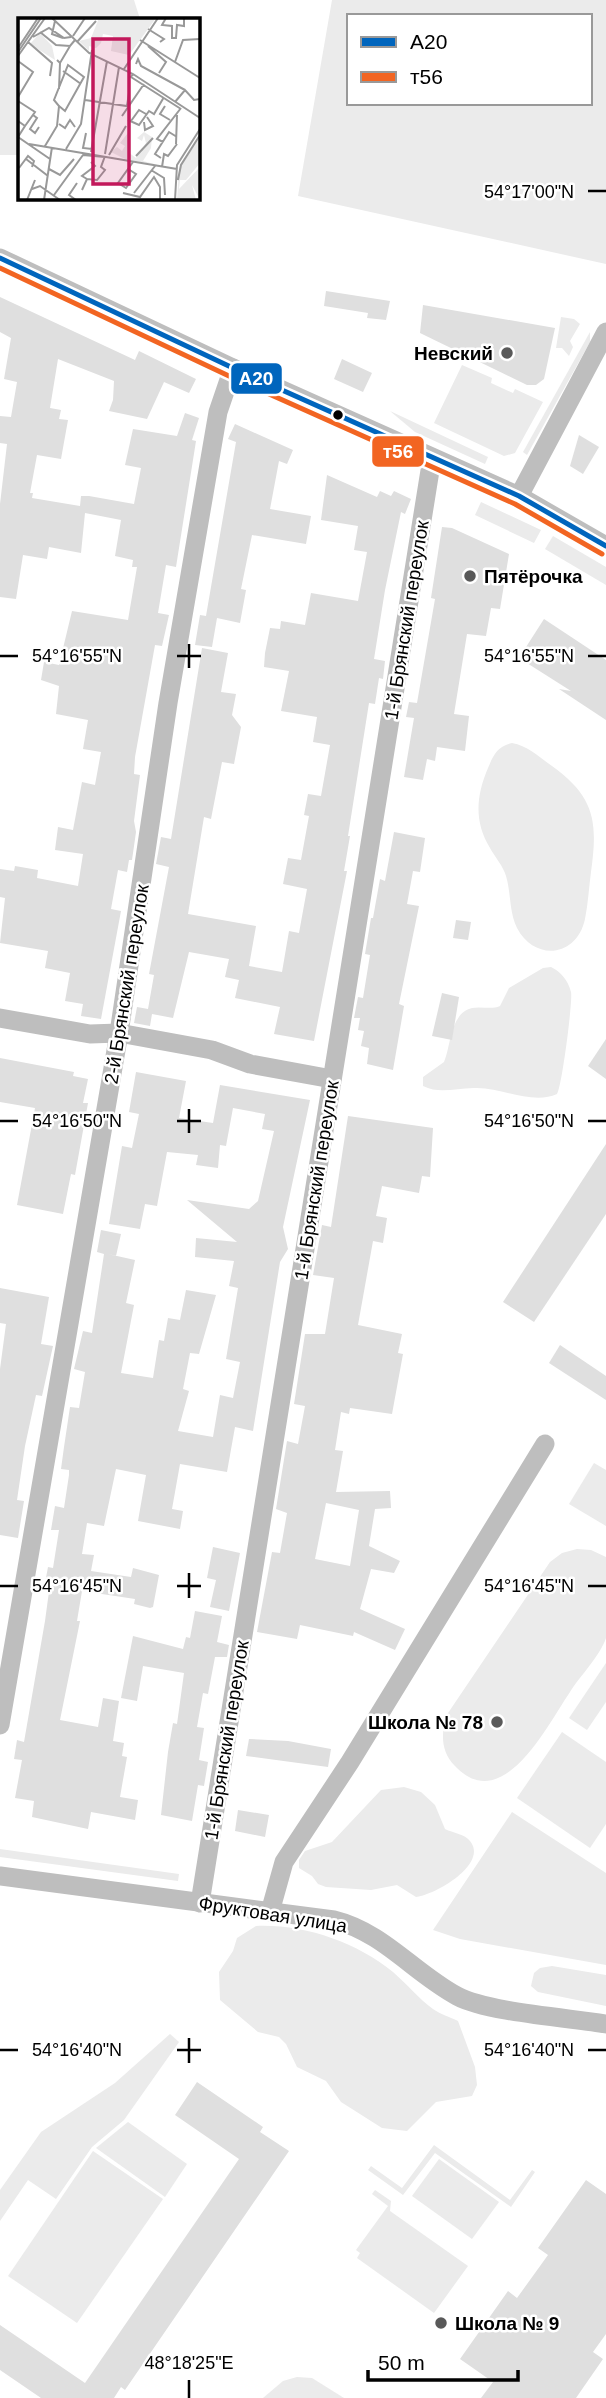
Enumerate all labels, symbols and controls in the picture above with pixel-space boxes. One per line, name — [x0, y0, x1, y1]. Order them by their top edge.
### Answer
legend — [347, 14, 592, 105]
inset map — [18, 18, 200, 200]
text: А20 — [410, 30, 447, 53]
text: т56 — [410, 65, 443, 88]
text: 54°17'00"N — [484, 182, 574, 202]
place label: Невский — [414, 343, 493, 364]
marker: Невский — [499, 345, 515, 361]
line badge: А20 — [230, 362, 283, 395]
text: А20 — [239, 368, 273, 389]
unlabelled marker — [331, 408, 345, 422]
line badge: т56 — [371, 435, 425, 468]
text: т56 — [383, 441, 413, 462]
street label: 1-й Брянский переулок — [380, 518, 433, 721]
place label: Пятёрочка — [484, 566, 583, 587]
marker: Пятёрочка — [462, 568, 478, 584]
text: 54°16'55"N — [32, 646, 122, 666]
text: 54°16'55"N — [484, 646, 574, 666]
street label: 2-й Брянский переулок — [100, 882, 153, 1085]
street label: 1-й Брянский переулок — [290, 1078, 343, 1281]
text: 54°16'50"N — [32, 1111, 122, 1131]
text: 54°16'50"N — [484, 1111, 574, 1131]
text: 54°16'45"N — [32, 1576, 122, 1596]
text: 54°16'45"N — [484, 1576, 574, 1596]
street label: 1-й Брянский переулок — [200, 1638, 253, 1841]
place label: Школа № 78 — [368, 1712, 483, 1733]
marker: Школа № 78 — [489, 1714, 505, 1730]
street label: Фруктовая улица — [197, 1892, 349, 1937]
text: 54°16'40"N — [32, 2040, 122, 2060]
text: 54°16'40"N — [484, 2040, 574, 2060]
place label: Школа № 9 — [455, 2313, 559, 2334]
marker: Школа № 9 — [433, 2315, 449, 2331]
scale bar — [368, 2338, 518, 2382]
text: 50 m — [378, 2351, 425, 2374]
text: 48°18'25"E — [144, 2353, 234, 2373]

